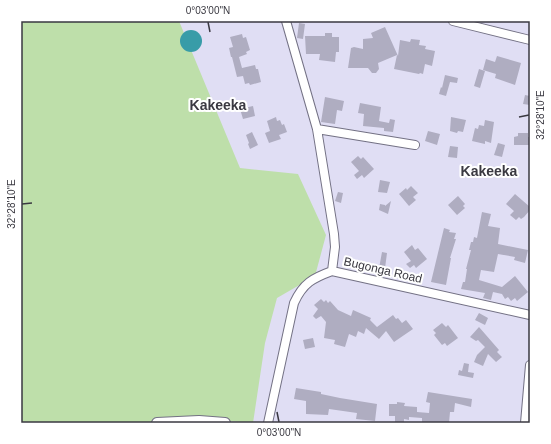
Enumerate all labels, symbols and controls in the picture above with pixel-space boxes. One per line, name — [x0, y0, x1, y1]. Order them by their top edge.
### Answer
text: 0°03'00"N — [186, 5, 230, 16]
text: 32°28'10"E — [535, 90, 546, 140]
district label: Kakeeka — [190, 97, 247, 113]
district label: Kakeeka — [461, 163, 518, 179]
text: 32°28'10"E — [6, 179, 17, 229]
street label: Bugonga Road — [342, 254, 424, 286]
text: 0°03'00"N — [257, 427, 301, 438]

